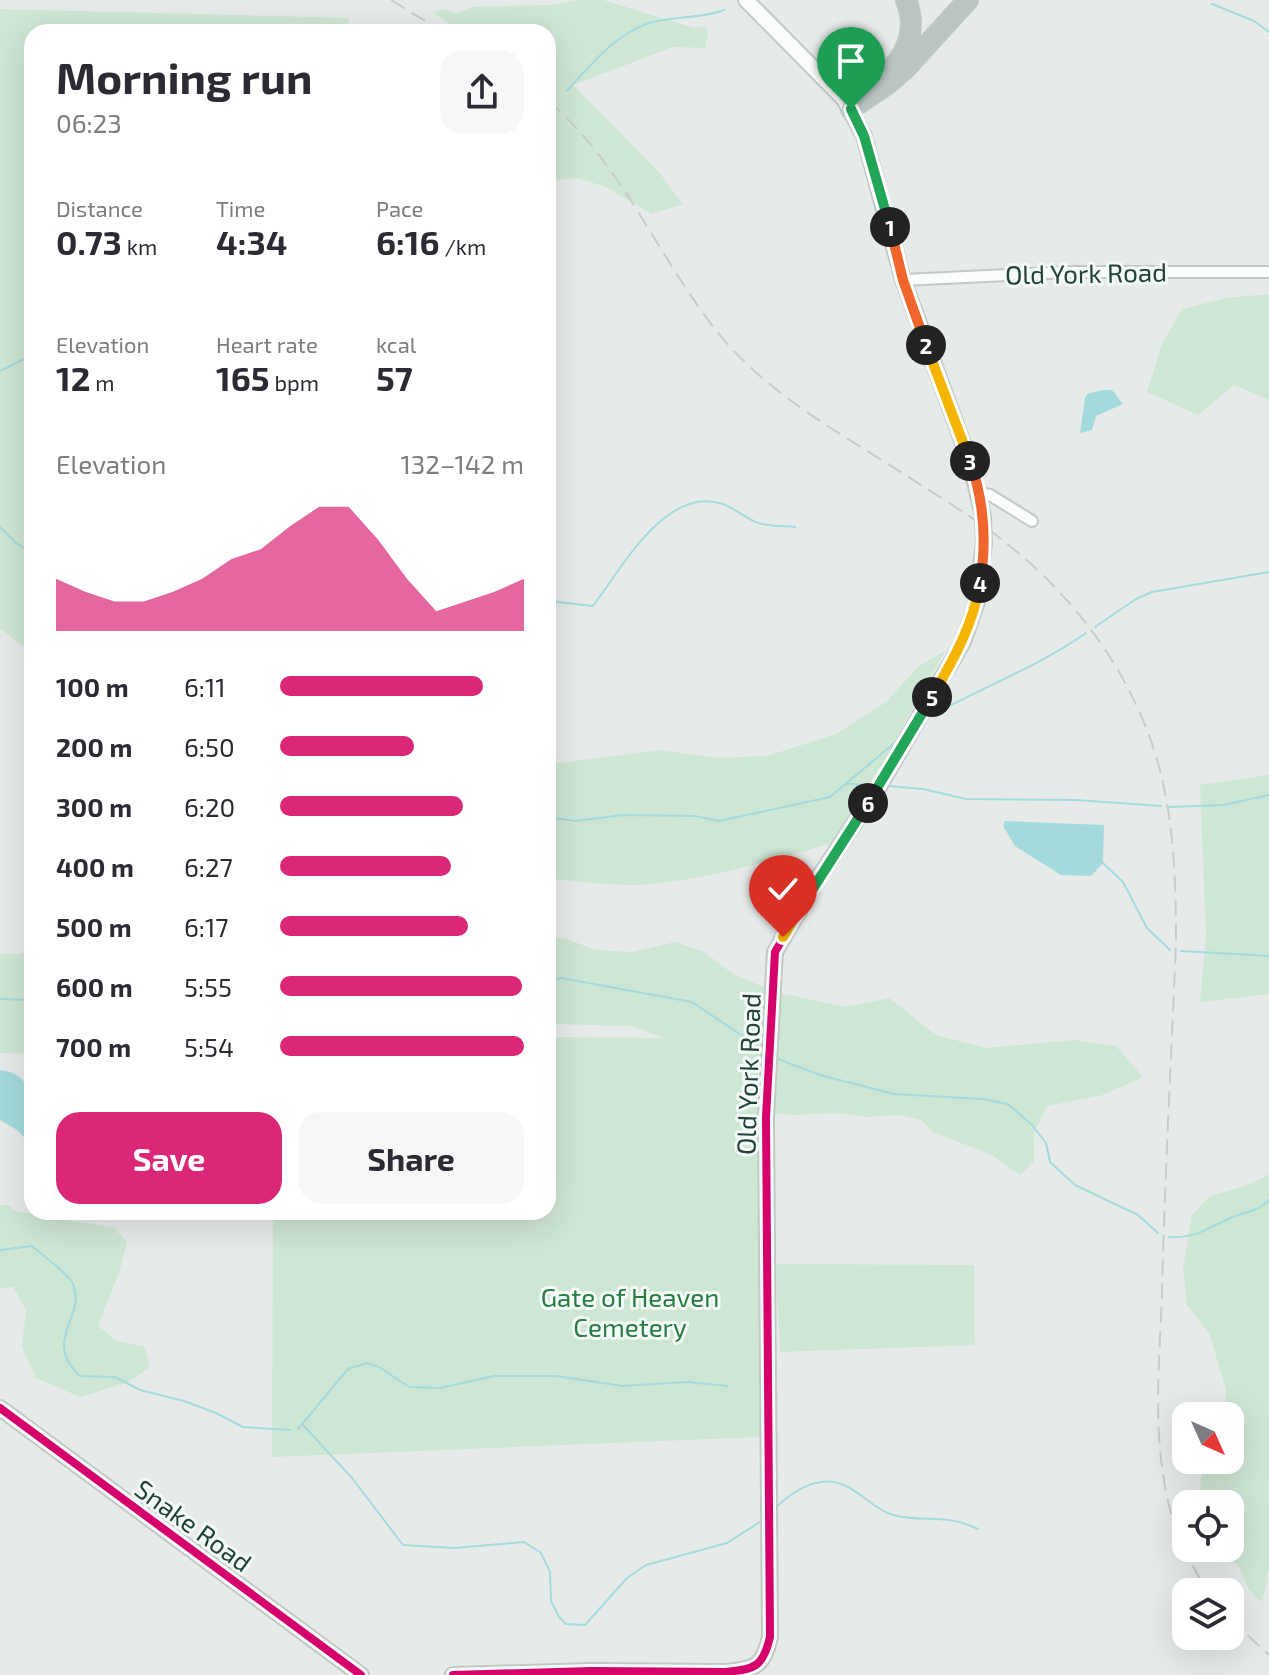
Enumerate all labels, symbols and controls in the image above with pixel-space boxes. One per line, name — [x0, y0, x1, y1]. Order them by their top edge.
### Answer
pin — [817, 27, 885, 109]
icon: arrive — [829, 39, 873, 83]
text: Morning run — [56, 50, 312, 103]
button: share — [440, 50, 524, 134]
text: 06:23 — [56, 107, 122, 138]
text: Distance — [56, 195, 143, 221]
text: Time — [216, 195, 265, 221]
text: Pace — [376, 195, 423, 221]
pin: 1 — [870, 207, 910, 247]
text: 1 — [885, 214, 895, 240]
text: 0.73 — [56, 221, 122, 262]
text: 4:34 — [216, 221, 287, 262]
text: 6:16 — [376, 221, 440, 262]
text: km — [122, 233, 157, 259]
text: /km — [440, 233, 486, 259]
street label: Old York Road — [1005, 256, 1167, 289]
pin: 2 — [906, 325, 946, 365]
text: Elevation — [56, 331, 149, 357]
text: Heart rate — [216, 331, 318, 357]
text: kcal — [376, 331, 416, 357]
text: 2 — [920, 332, 932, 358]
text: 12 — [56, 357, 90, 398]
text: 165 — [216, 357, 270, 398]
text: 57 — [376, 357, 413, 398]
text: m — [90, 369, 115, 395]
text: bpm — [270, 369, 319, 395]
pin: 3 — [950, 441, 990, 481]
text: Elevation — [56, 448, 166, 479]
text: 132–142 m — [400, 448, 524, 479]
text: 3 — [964, 448, 976, 474]
pin: 4 — [960, 563, 1000, 603]
text: 4 — [973, 570, 987, 596]
text: 100 m — [56, 671, 129, 702]
text: 6:11 — [184, 671, 226, 702]
pin: 5 — [912, 677, 952, 717]
text: 5 — [926, 684, 938, 710]
text: 200 m — [56, 731, 132, 762]
text: 6:50 — [184, 731, 235, 762]
pin: 6 — [848, 783, 888, 823]
text: 6 — [862, 790, 874, 816]
text: 300 m — [56, 791, 132, 822]
text: 6:20 — [184, 791, 235, 822]
text: 400 m — [56, 851, 134, 882]
text: 6:27 — [184, 851, 233, 882]
pin — [749, 855, 817, 937]
icon: check — [761, 867, 805, 911]
text: 500 m — [56, 911, 132, 942]
text: 6:17 — [184, 911, 229, 942]
text: 600 m — [56, 971, 133, 1002]
text: 5:55 — [184, 971, 232, 1002]
street label: Old York Road — [729, 992, 766, 1155]
text: 700 m — [56, 1031, 131, 1062]
text: 5:54 — [184, 1031, 234, 1062]
button: Save — [56, 1112, 282, 1204]
button: Share — [298, 1112, 524, 1204]
park label: Gate of Heaven Cemetery — [541, 1281, 719, 1342]
north arrow — [1172, 1402, 1244, 1474]
map controls — [1172, 1402, 1244, 1650]
street label: Snake Road — [130, 1472, 258, 1577]
button: locate — [1172, 1490, 1244, 1562]
button: layers — [1172, 1578, 1244, 1650]

